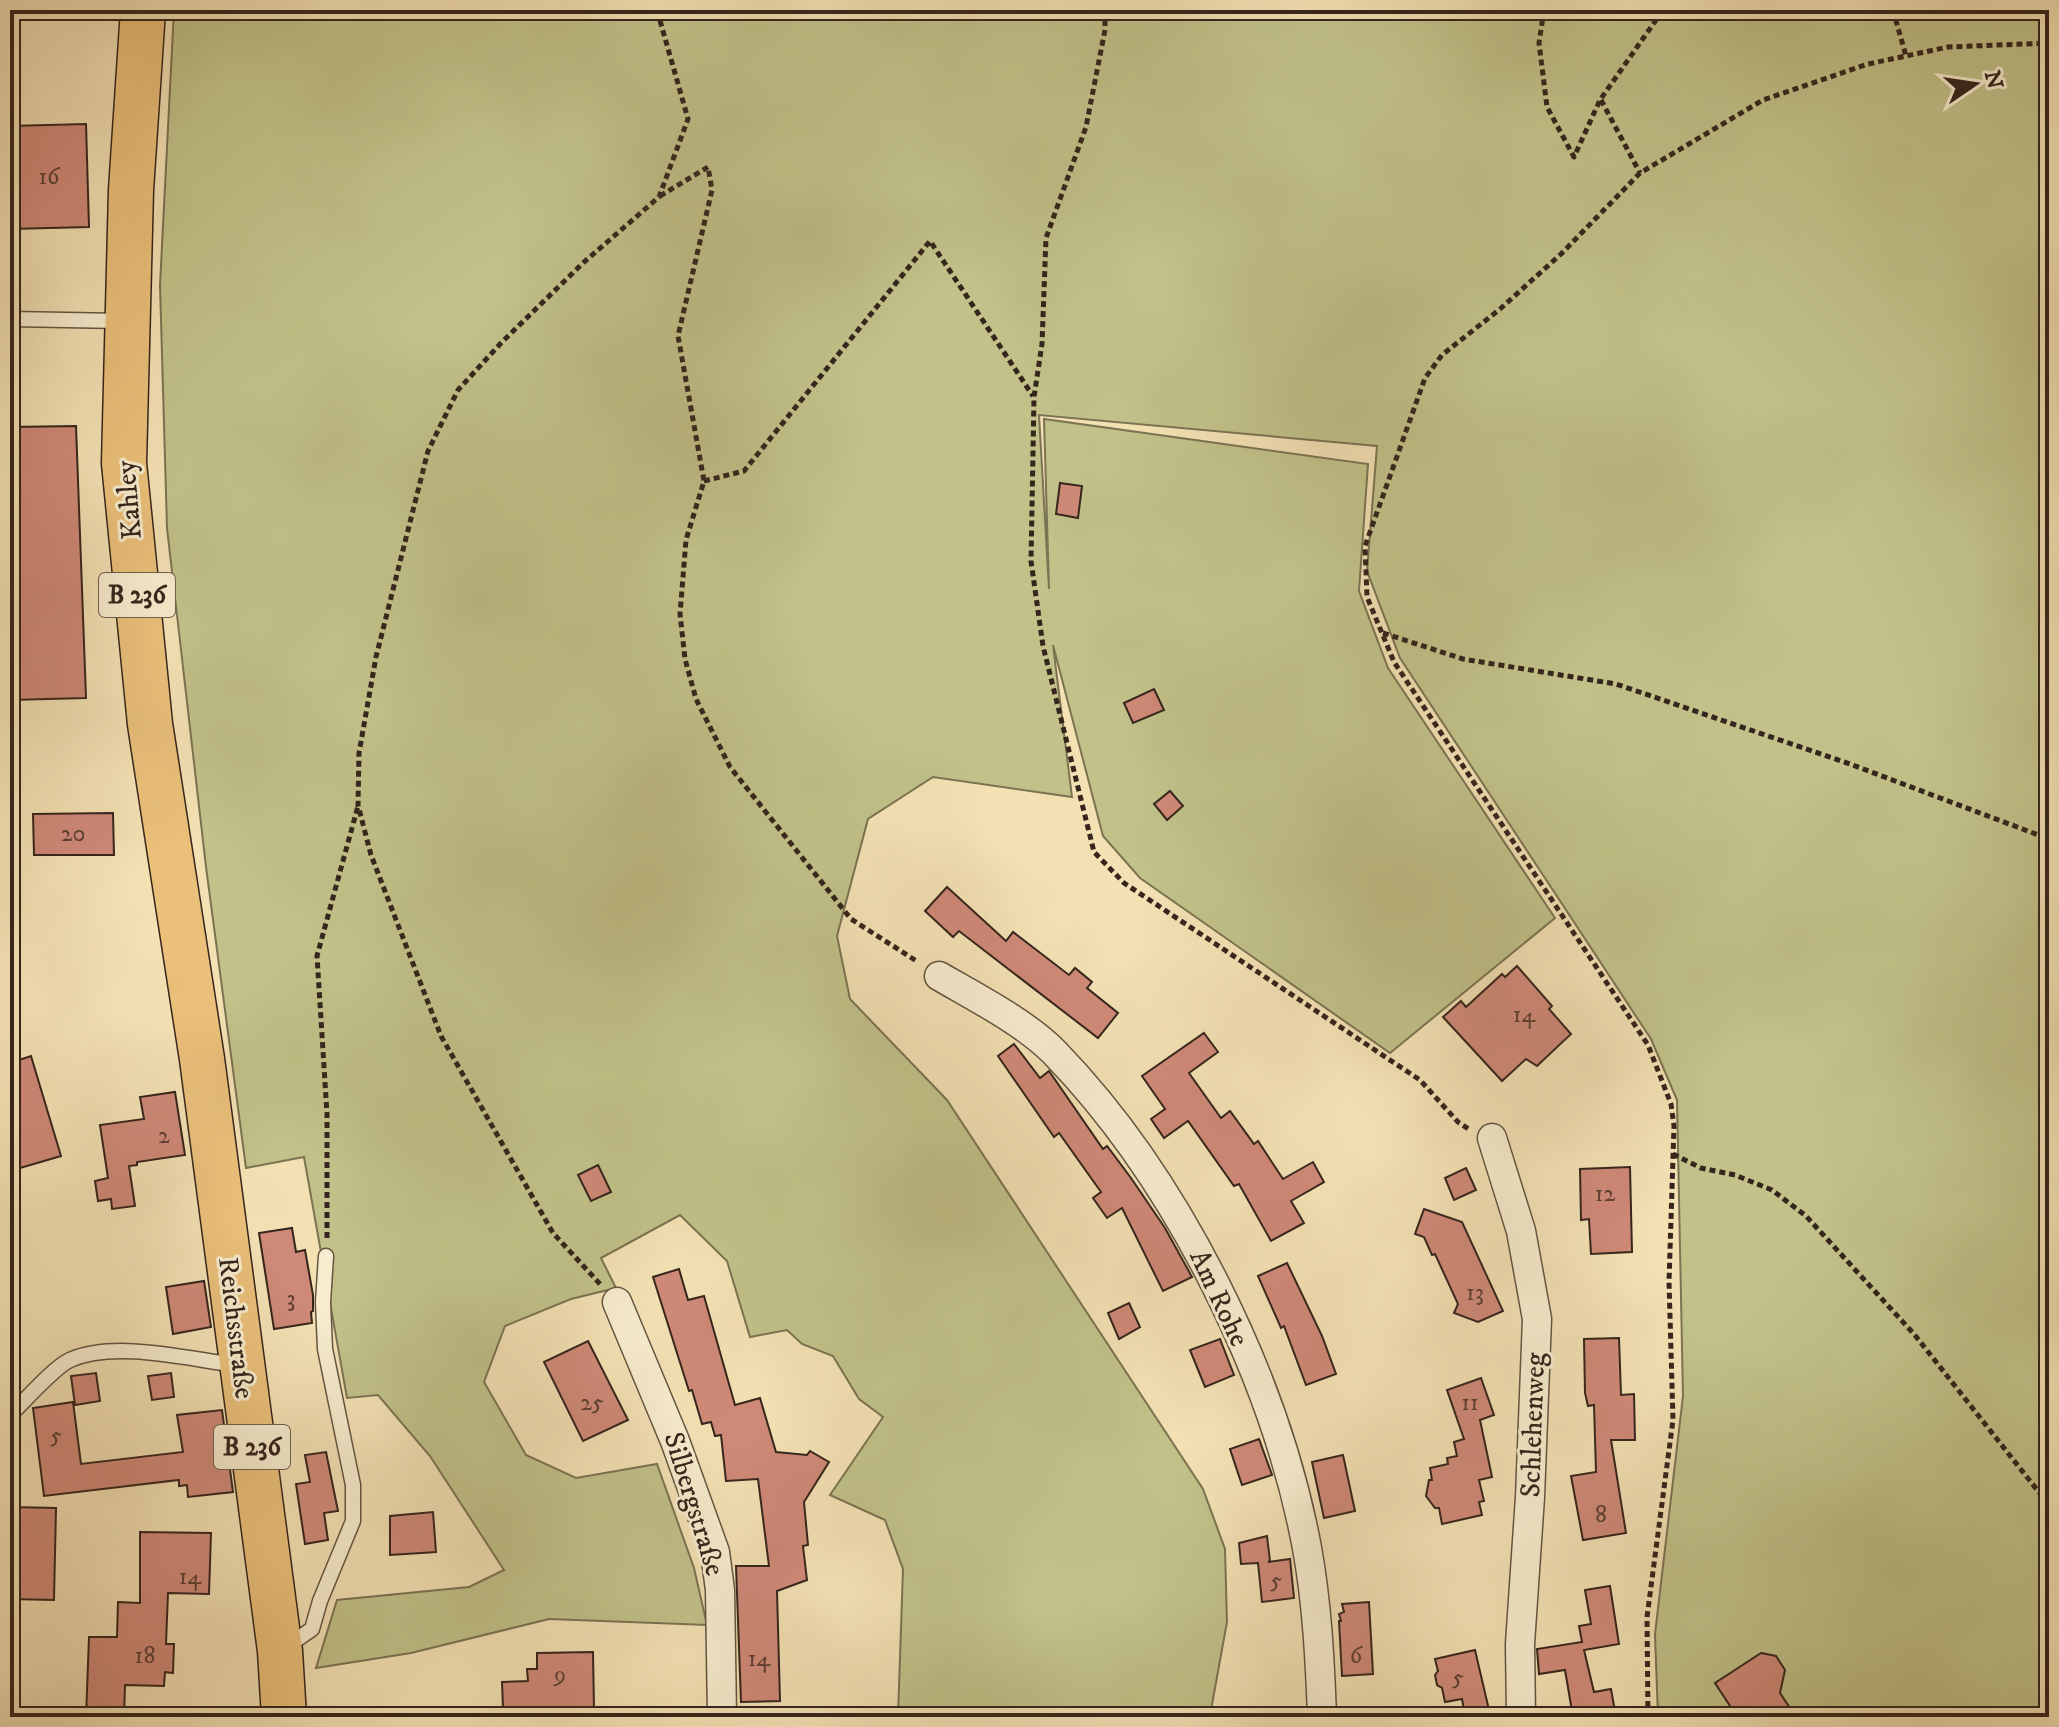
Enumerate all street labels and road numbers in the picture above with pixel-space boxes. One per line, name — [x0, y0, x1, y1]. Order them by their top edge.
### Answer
street label: Kahley — [108, 458, 150, 541]
road number: B 236 — [99, 573, 175, 617]
street label: Am Rohe — [1181, 1244, 1257, 1352]
street label: Reichsstraße — [210, 1255, 262, 1401]
street label: Schlehenweg — [1513, 1352, 1553, 1498]
road number: B 236 — [214, 1425, 290, 1469]
street label: Silbergstraße — [656, 1428, 732, 1580]

